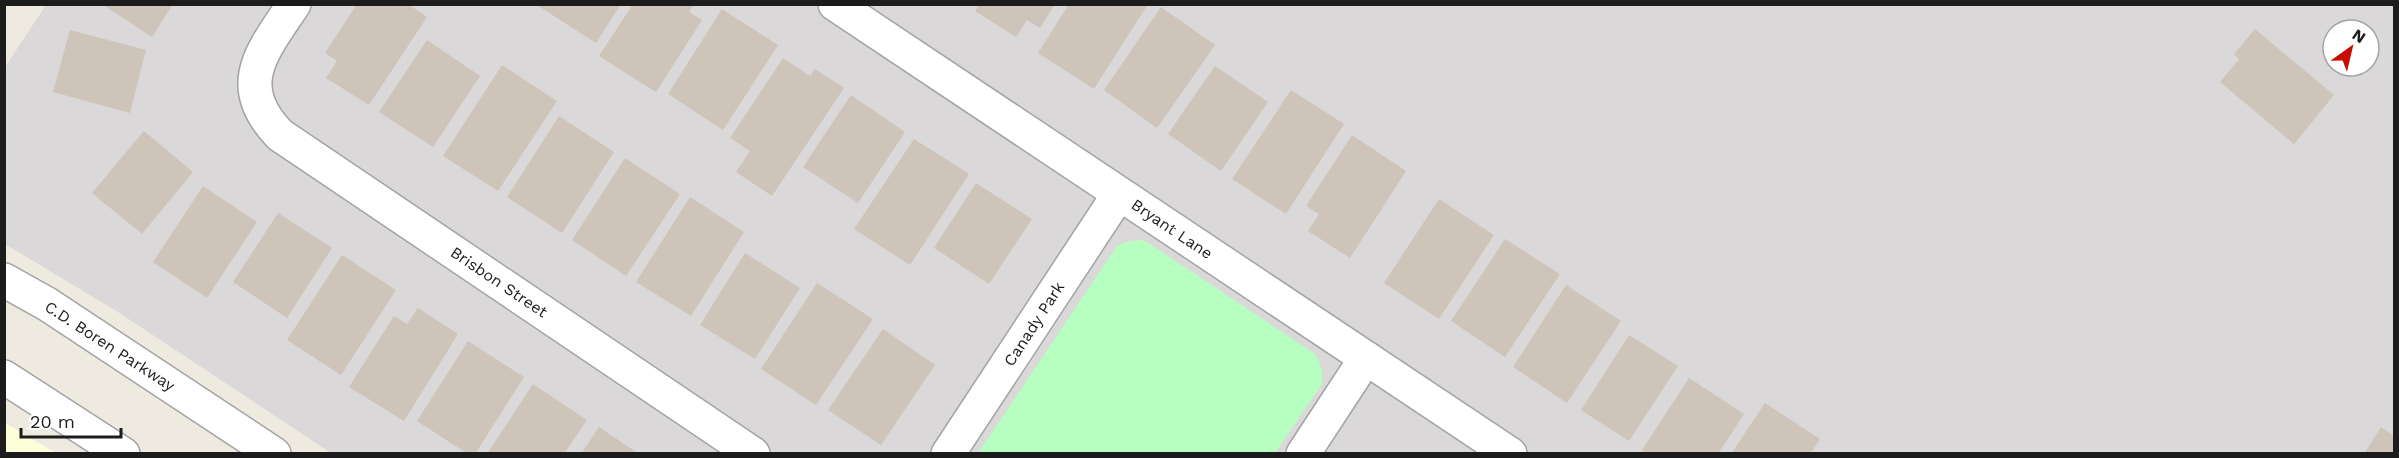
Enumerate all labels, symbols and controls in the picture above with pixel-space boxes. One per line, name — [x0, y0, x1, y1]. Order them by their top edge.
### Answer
north arrow — [2321, 18, 2381, 78]
text: N — [2349, 25, 2369, 47]
street label: Bryant Lane — [1128, 195, 1216, 263]
street label: Brisbon Street — [447, 243, 551, 322]
street label: Canady Park — [1000, 278, 1068, 370]
street label: C.D. Boren Parkway — [41, 297, 179, 396]
scale bar — [21, 401, 122, 439]
text: 20 m — [30, 411, 75, 432]

